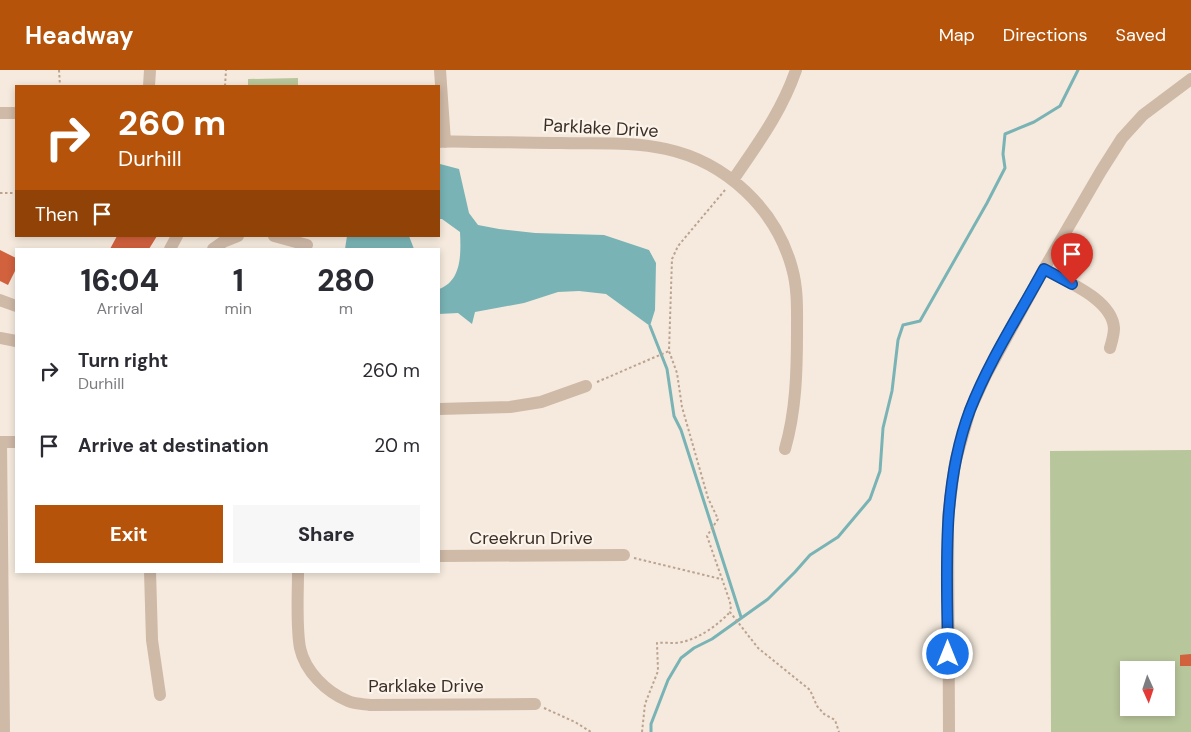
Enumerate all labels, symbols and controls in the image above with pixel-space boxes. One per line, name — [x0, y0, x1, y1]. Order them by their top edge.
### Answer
text: Headway — [25, 20, 134, 51]
text: Map — [939, 23, 975, 47]
text: Directions — [1003, 23, 1088, 47]
text: Saved — [1116, 23, 1166, 47]
text: 260 m — [118, 100, 226, 146]
icon: right — [35, 105, 100, 170]
street label: Parklake Drive — [543, 113, 659, 143]
text: Durhill — [118, 144, 182, 173]
icon: arrive — [88, 200, 116, 228]
text: Then — [35, 202, 78, 227]
pin — [1051, 233, 1093, 284]
icon: arrive — [1058, 240, 1086, 268]
text: 16:04 — [80, 261, 159, 300]
text: 1 — [233, 261, 244, 300]
text: 280 — [317, 261, 375, 300]
text: Arrival — [96, 298, 143, 319]
text: min — [225, 298, 252, 319]
text: m — [339, 298, 353, 319]
text: Turn right — [78, 348, 168, 373]
icon: right — [35, 357, 63, 385]
text: 260 m — [362, 358, 420, 383]
text: Durhill — [78, 373, 124, 394]
icon: arrive — [35, 432, 63, 460]
text: Arrive at destination — [78, 433, 269, 458]
text: 20 m — [374, 433, 420, 458]
button: Exit — [35, 505, 223, 563]
button: Share — [233, 505, 420, 563]
street label: Creekrun Drive — [469, 526, 593, 550]
position arrow — [921, 627, 973, 679]
north arrow — [1120, 661, 1175, 716]
map controls — [1120, 661, 1175, 716]
street label: Parklake Drive — [368, 674, 484, 698]

